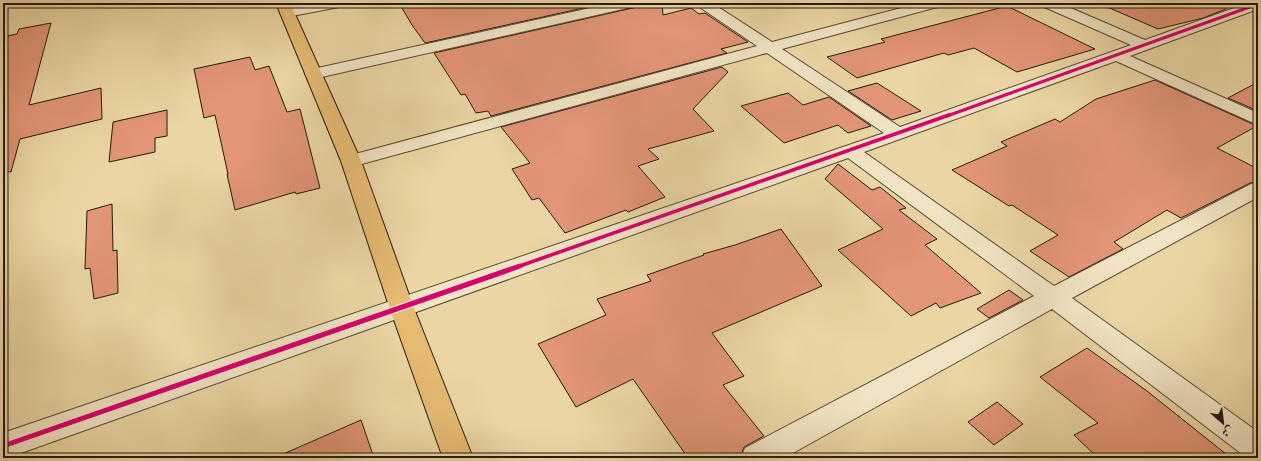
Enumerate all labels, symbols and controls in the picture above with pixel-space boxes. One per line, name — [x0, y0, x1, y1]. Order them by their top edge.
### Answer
north arrow — [1203, 403, 1243, 443]
text: ش — [1219, 421, 1236, 441]

